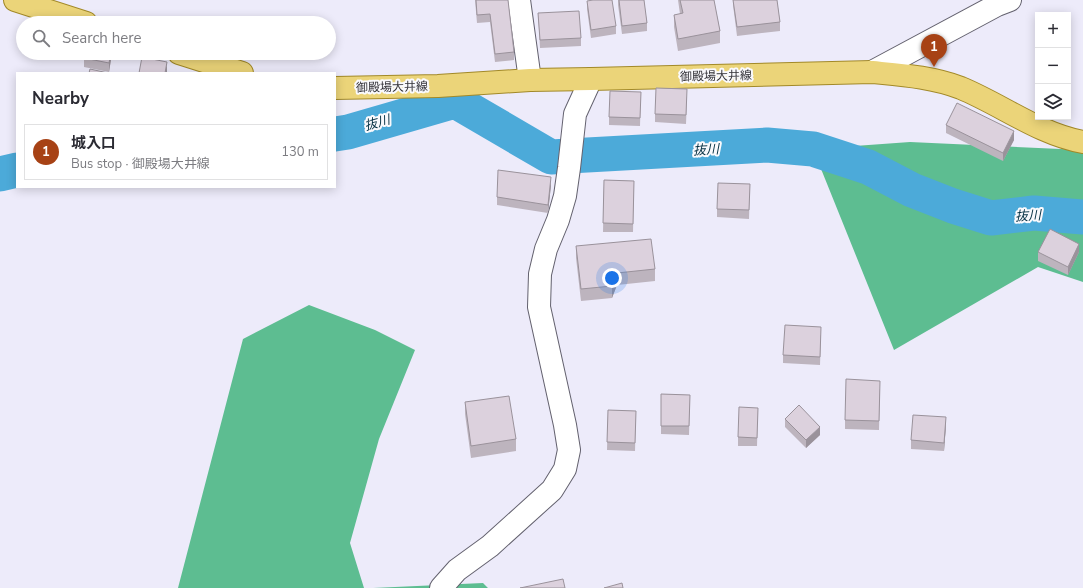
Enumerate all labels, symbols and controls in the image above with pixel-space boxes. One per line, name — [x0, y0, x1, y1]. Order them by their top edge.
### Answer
map controls — [1035, 12, 1071, 120]
button: + — [1035, 12, 1071, 48]
search box — [16, 16, 336, 60]
icon: search — [30, 27, 52, 49]
text: Search here — [62, 28, 142, 48]
pin: 1 — [921, 34, 947, 67]
button: − — [1035, 48, 1071, 84]
street label: 御殿場大井線 — [680, 67, 752, 85]
street label: 御殿場大井線 — [356, 78, 428, 96]
button: layers — [1035, 84, 1071, 120]
text: Nearby — [32, 87, 89, 110]
water label: 抜川 — [362, 110, 394, 135]
text: 城入口 — [71, 133, 116, 153]
water label: 抜川 — [693, 140, 721, 160]
text: 1 — [42, 143, 50, 161]
text: 130 m — [281, 143, 319, 161]
text: Bus stop · 御殿場大井線 — [71, 155, 210, 173]
water label: 抜川 — [1015, 206, 1043, 226]
your location — [602, 268, 622, 288]

